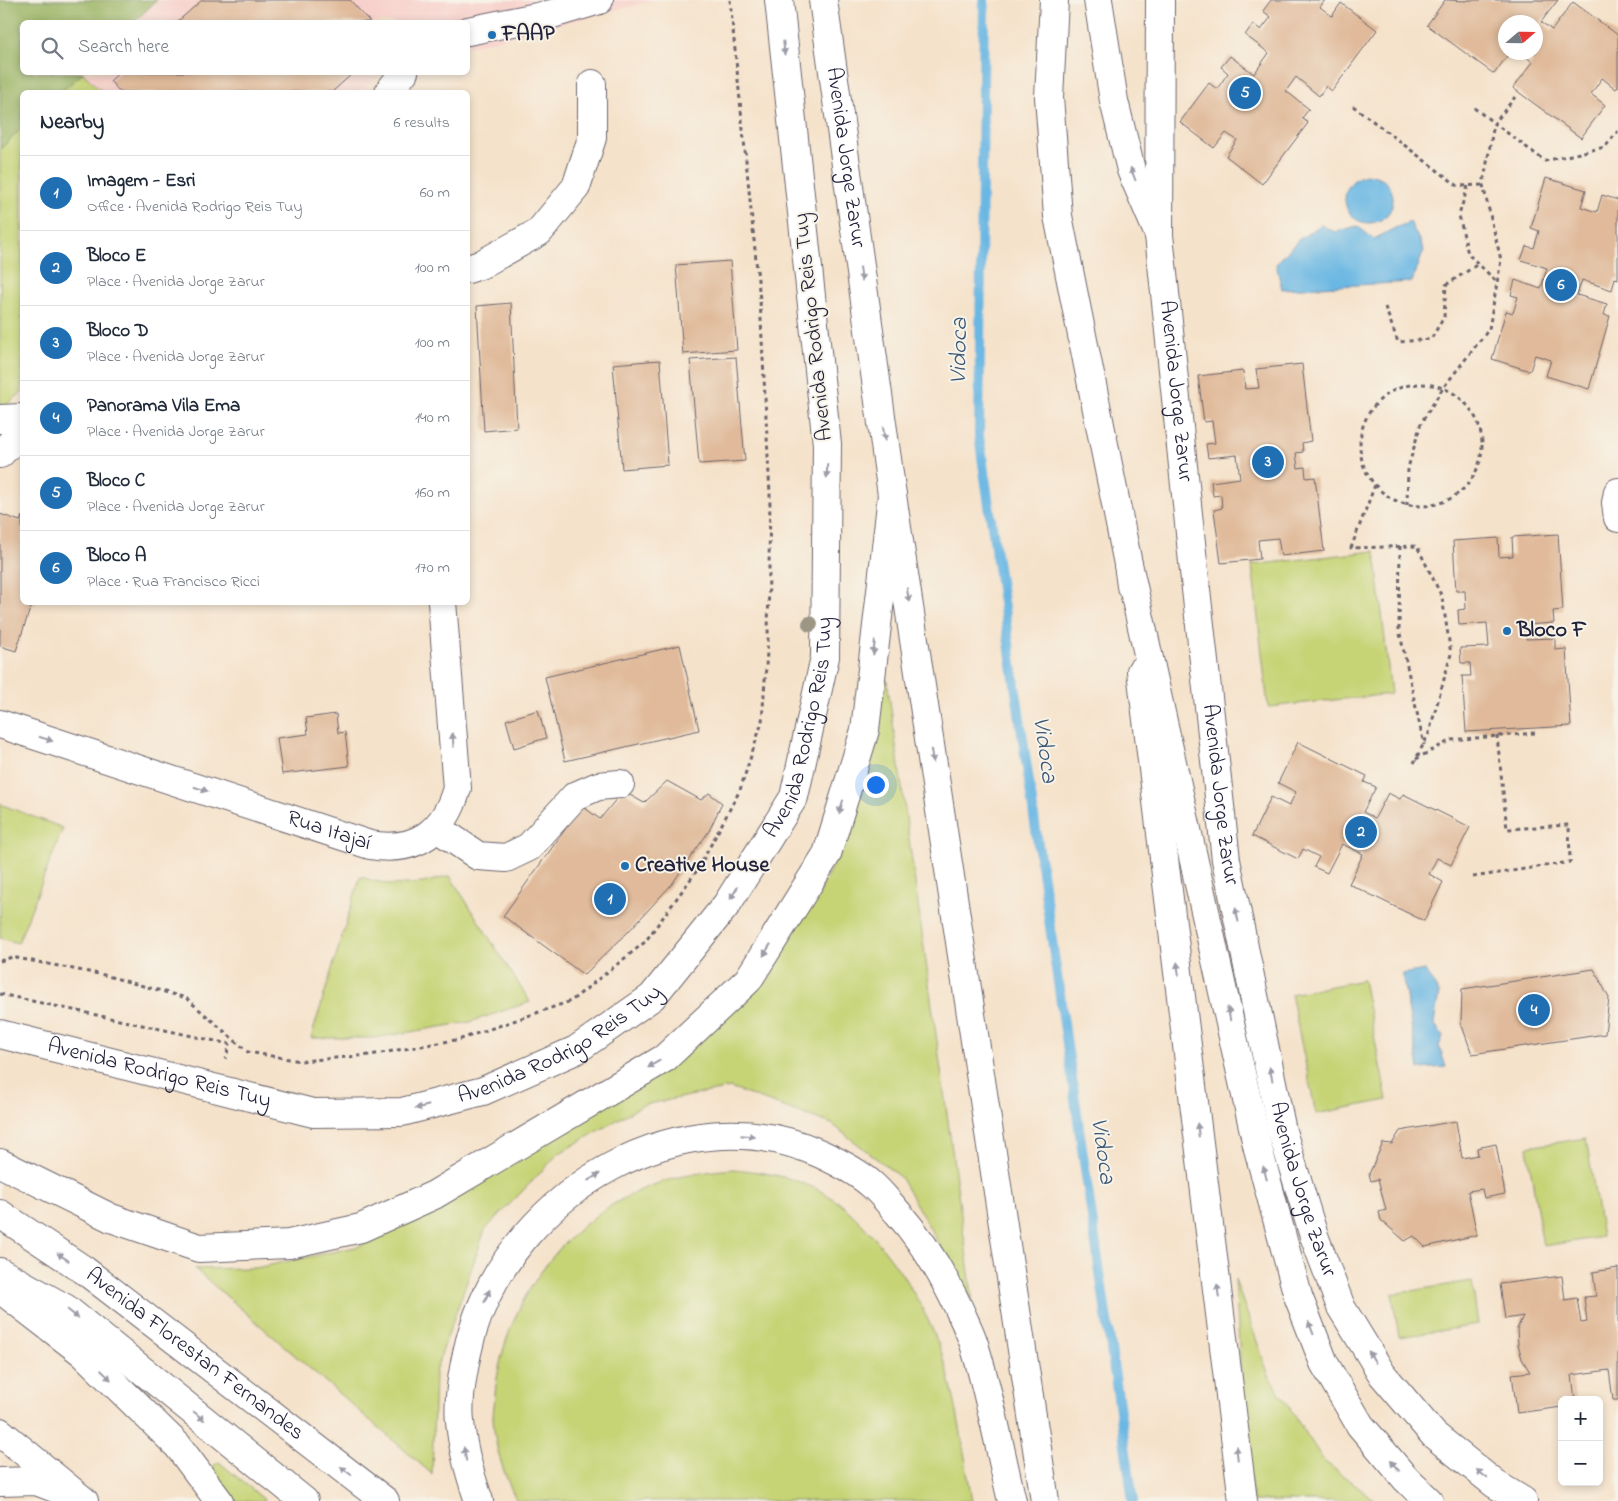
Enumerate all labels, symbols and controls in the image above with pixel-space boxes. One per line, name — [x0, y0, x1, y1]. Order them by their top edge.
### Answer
north arrow — [1498, 15, 1543, 60]
place label: FAAP — [501, 19, 555, 51]
search box — [20, 20, 470, 75]
marker: FAAP — [486, 29, 498, 41]
icon: search — [38, 34, 66, 62]
text: Search here — [78, 34, 169, 61]
one-way arrow — [780, 41, 788, 57]
street label: Avenida Jorge Zarur — [817, 65, 873, 250]
pin: 5 — [1229, 74, 1261, 112]
text: Nearby — [40, 108, 104, 138]
text: 6 results — [393, 111, 450, 135]
one-way arrow — [1129, 166, 1137, 181]
text: Imagem - Esri — [87, 168, 195, 195]
text: 1 — [53, 181, 59, 205]
text: 60 m — [420, 181, 450, 205]
text: Office · Avenida Rodrigo Reis Tuy — [87, 195, 302, 219]
street label: Avenida Rodrigo Reis Tuy — [786, 211, 843, 443]
text: Bloco E — [87, 243, 146, 270]
text: 2 — [52, 256, 60, 280]
text: 100 m — [415, 256, 450, 280]
one-way arrow — [857, 266, 865, 282]
pin: 6 — [1545, 266, 1577, 304]
text: Place · Avenida Jorge Zarur — [87, 270, 265, 294]
street label: Avenida Jorge Zarur — [1150, 299, 1201, 484]
water label: Vidoca — [942, 316, 978, 384]
text: Bloco D — [87, 318, 149, 345]
text: 3 — [53, 331, 59, 355]
text: 100 m — [415, 331, 450, 355]
text: Place · Avenida Jorge Zarur — [87, 345, 265, 369]
text: Panorama Vila Ema — [87, 393, 240, 420]
text: 4 — [53, 406, 59, 430]
text: 140 m — [415, 406, 450, 430]
text: Place · Avenida Jorge Zarur — [87, 420, 265, 444]
one-way arrow — [880, 427, 888, 443]
pin: 3 — [1252, 443, 1284, 481]
one-way arrow — [823, 463, 831, 479]
text: Bloco C — [87, 468, 145, 495]
text: 5 — [51, 481, 61, 505]
text: 160 m — [415, 481, 450, 505]
text: Place · Avenida Jorge Zarur — [87, 495, 265, 519]
text: Bloco A — [87, 543, 147, 570]
text: 6 — [52, 556, 60, 580]
text: 170 m — [415, 556, 450, 580]
text: Place · Rua Francisco Ricci — [87, 570, 260, 594]
one-way arrow — [904, 588, 912, 604]
place label: Bloco F — [1516, 615, 1587, 647]
street label: Avenida Rodrigo Reis Tuy — [756, 617, 842, 845]
marker: Bloco F — [1501, 625, 1513, 637]
one-way arrow — [870, 640, 878, 656]
street label: Avenida Jorge Zarur — [1193, 703, 1247, 888]
water label: Vidoca — [1022, 715, 1066, 786]
one-way arrow — [449, 731, 457, 747]
one-way arrow — [39, 736, 54, 743]
one-way arrow — [928, 748, 936, 764]
your location — [863, 772, 889, 798]
one-way arrow — [193, 786, 208, 794]
one-way arrow — [837, 799, 845, 814]
street label: Rua Itajaí — [283, 803, 375, 860]
pin: 2 — [1345, 813, 1377, 851]
place label: Creative House — [635, 850, 770, 882]
marker: Creative House — [619, 860, 631, 872]
pin: 1 — [594, 880, 626, 918]
one-way arrow — [729, 886, 738, 899]
one-way arrow — [1233, 906, 1241, 922]
one-way arrow — [763, 943, 772, 956]
one-way arrow — [1174, 960, 1182, 976]
street label: Avenida Rodrigo Reis Tuy — [454, 979, 672, 1113]
pin: 4 — [1518, 991, 1550, 1029]
one-way arrow — [1225, 1007, 1233, 1022]
street label: Avenida Rodrigo Reis Tuy — [44, 1031, 274, 1119]
one-way arrow — [647, 1060, 661, 1069]
one-way arrow — [1266, 1065, 1274, 1081]
street label: Avenida Jorge Zarur — [1260, 1099, 1344, 1282]
one-way arrow — [414, 1103, 430, 1111]
water label: Vidoca — [1080, 1116, 1124, 1187]
one-way arrow — [1194, 1122, 1202, 1138]
one-way arrow — [740, 1132, 756, 1140]
one-way arrow — [1260, 1165, 1268, 1180]
one-way arrow — [587, 1173, 600, 1182]
one-way arrow — [57, 1252, 70, 1261]
street label: Avenida Florestan Fernandes — [78, 1260, 310, 1449]
one-way arrow — [1213, 1283, 1221, 1299]
one-way arrow — [484, 1289, 492, 1304]
one-way arrow — [66, 1308, 79, 1319]
one-way arrow — [1306, 1321, 1314, 1335]
one-way arrow — [1367, 1350, 1376, 1363]
one-way arrow — [99, 1369, 111, 1381]
map controls — [1558, 1396, 1603, 1486]
button: + — [1558, 1396, 1603, 1441]
one-way arrow — [192, 1410, 205, 1421]
button: − — [1558, 1441, 1603, 1486]
one-way arrow — [1233, 1444, 1241, 1460]
one-way arrow — [461, 1446, 469, 1462]
one-way arrow — [1389, 1460, 1401, 1472]
one-way arrow — [340, 1466, 353, 1477]
one-way arrow — [1476, 1469, 1489, 1480]

